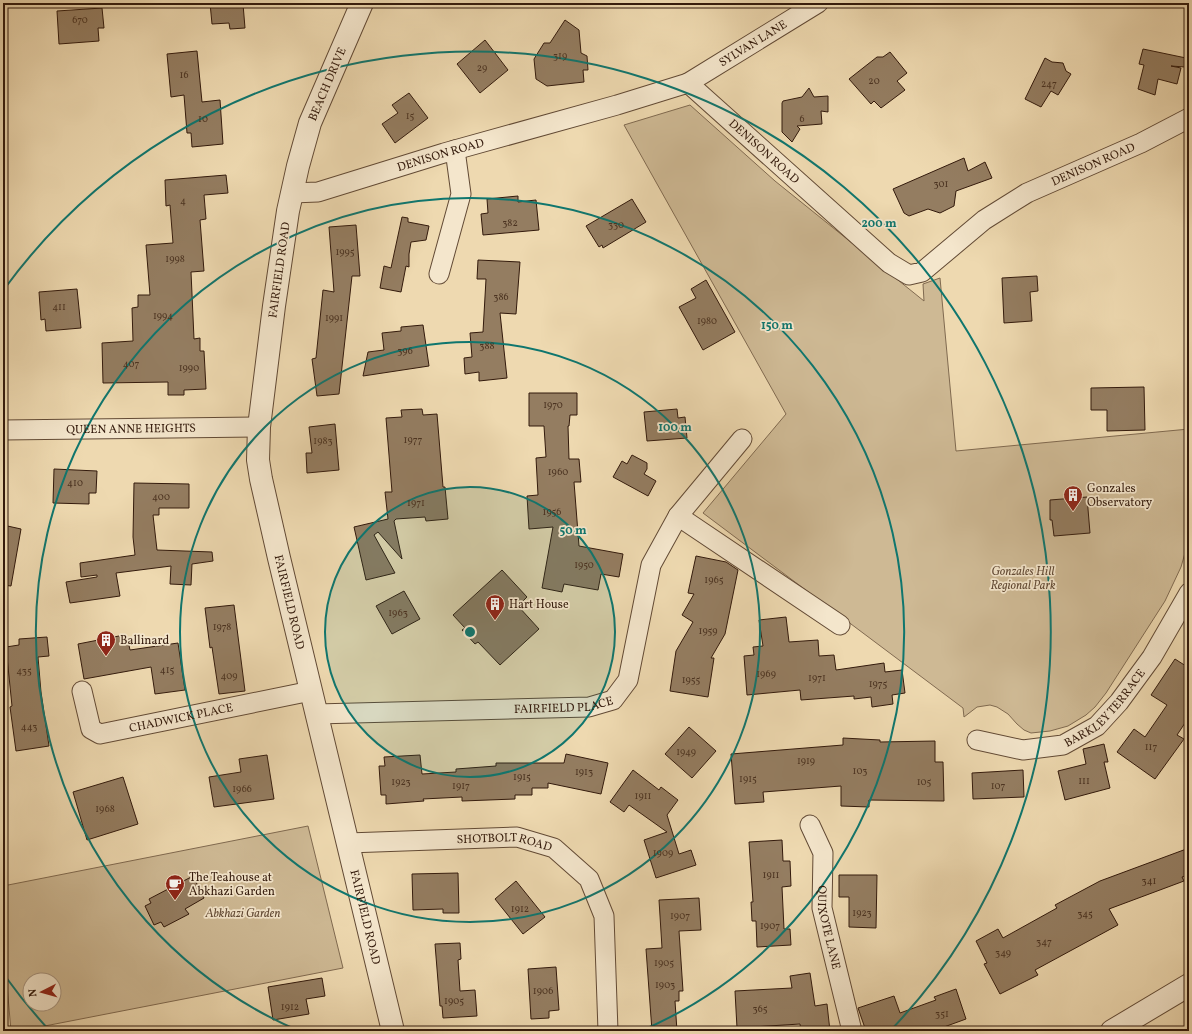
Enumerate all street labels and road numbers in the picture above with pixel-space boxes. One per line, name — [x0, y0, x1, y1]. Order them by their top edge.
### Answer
street label: SYLVAN LANE — [716, 17, 790, 71]
street label: BEACH DRIVE — [305, 45, 351, 124]
street label: DENISON ROAD — [725, 116, 802, 188]
street label: DENISON ROAD — [395, 135, 486, 176]
street label: DENISON ROAD — [1049, 140, 1138, 190]
street label: FAIRFIELD ROAD — [265, 221, 295, 319]
street label: QUEEN ANNE HEIGHTS — [66, 421, 196, 438]
street label: FAIRFIELD ROAD — [269, 553, 308, 651]
street label: BARKLEY TERRACE — [1062, 666, 1150, 752]
street label: FAIRFIELD PLACE — [514, 693, 615, 718]
street label: CHADWICK PLACE — [128, 700, 235, 737]
street label: SHOTBOLT ROAD — [456, 830, 554, 856]
street label: FAIRFIELD ROAD — [345, 868, 384, 966]
street label: QUIXOTE LANE — [813, 885, 844, 971]

